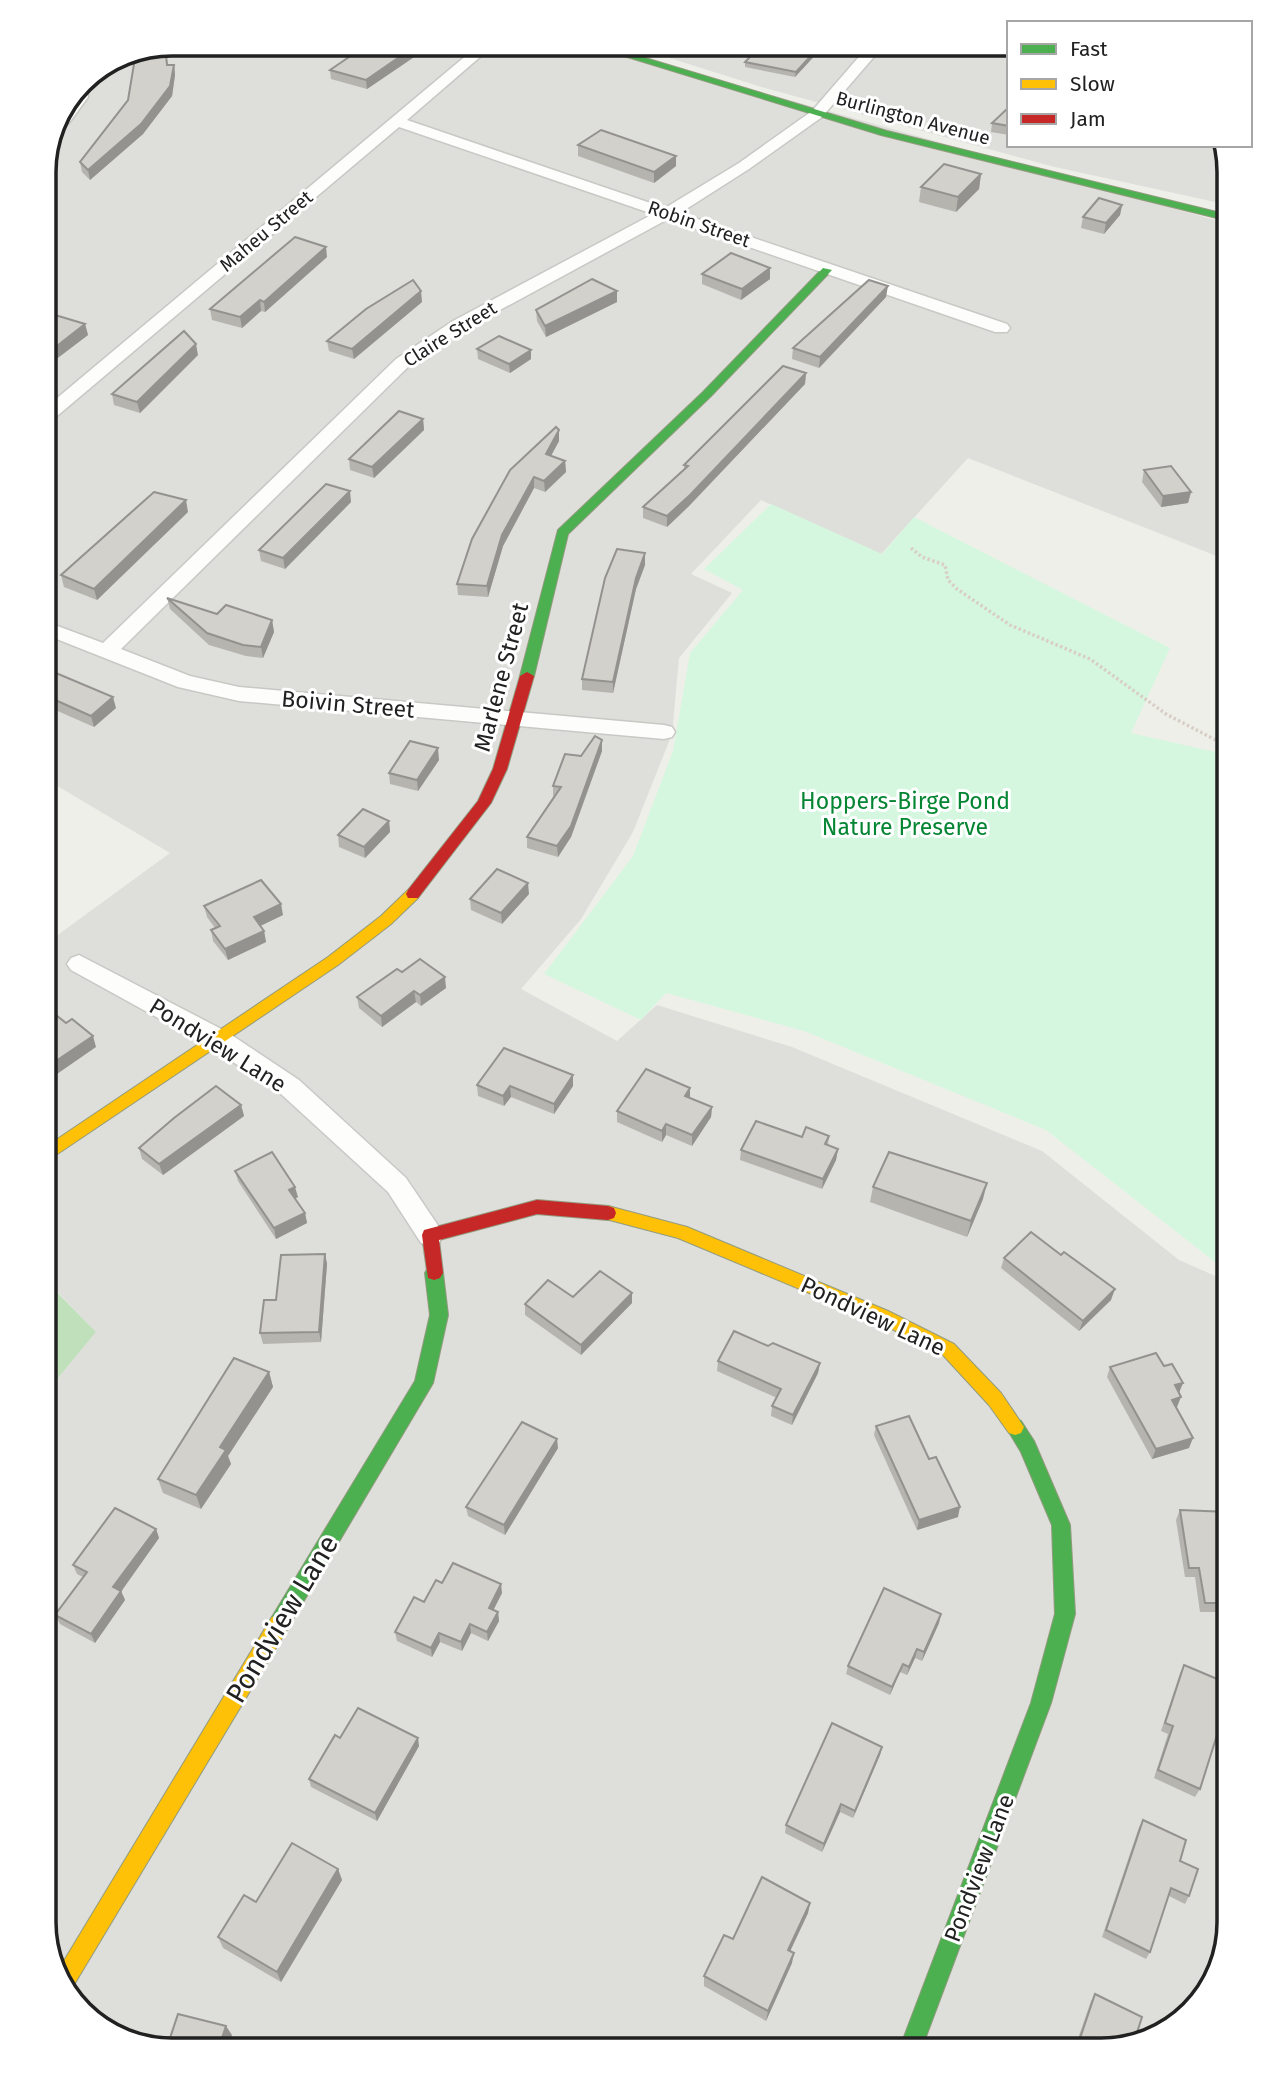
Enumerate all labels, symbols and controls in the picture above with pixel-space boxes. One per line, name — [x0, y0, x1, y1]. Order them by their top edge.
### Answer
legend — [1007, 21, 1252, 147]
text: Fast — [1070, 36, 1108, 62]
text: Slow — [1070, 71, 1115, 97]
street label: Burlington Avenue — [833, 86, 993, 150]
text: Jam — [1070, 106, 1106, 132]
street label: Maheu Street — [215, 185, 317, 277]
street label: Robin Street — [645, 196, 753, 252]
street label: Claire Street — [399, 296, 501, 372]
street label: Marlene Street — [468, 599, 534, 754]
street label: Boivin Street — [280, 684, 416, 724]
park label: Hoppers-Birge Pond Nature Preserve — [800, 787, 1010, 841]
street label: Pondview Lane — [144, 992, 292, 1098]
street label: Pondview Lane — [796, 1270, 950, 1362]
street label: Pondview Lane — [219, 1529, 345, 1709]
street label: Pondview Lane — [938, 1790, 1020, 1946]

